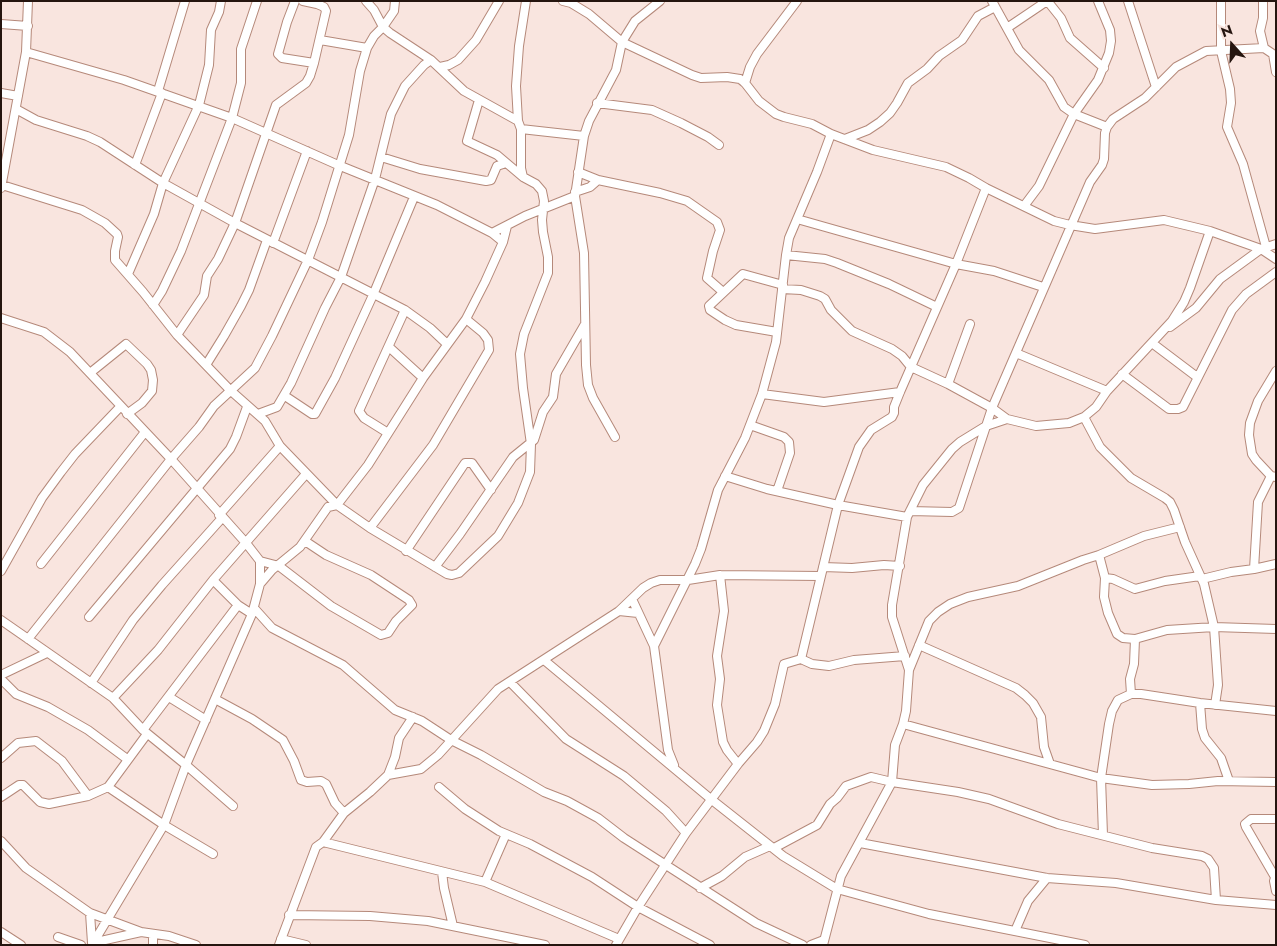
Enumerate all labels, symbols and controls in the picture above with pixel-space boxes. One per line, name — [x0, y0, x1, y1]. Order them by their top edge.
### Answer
north arrow — [1207, 20, 1257, 70]
text: N — [1218, 20, 1236, 42]

